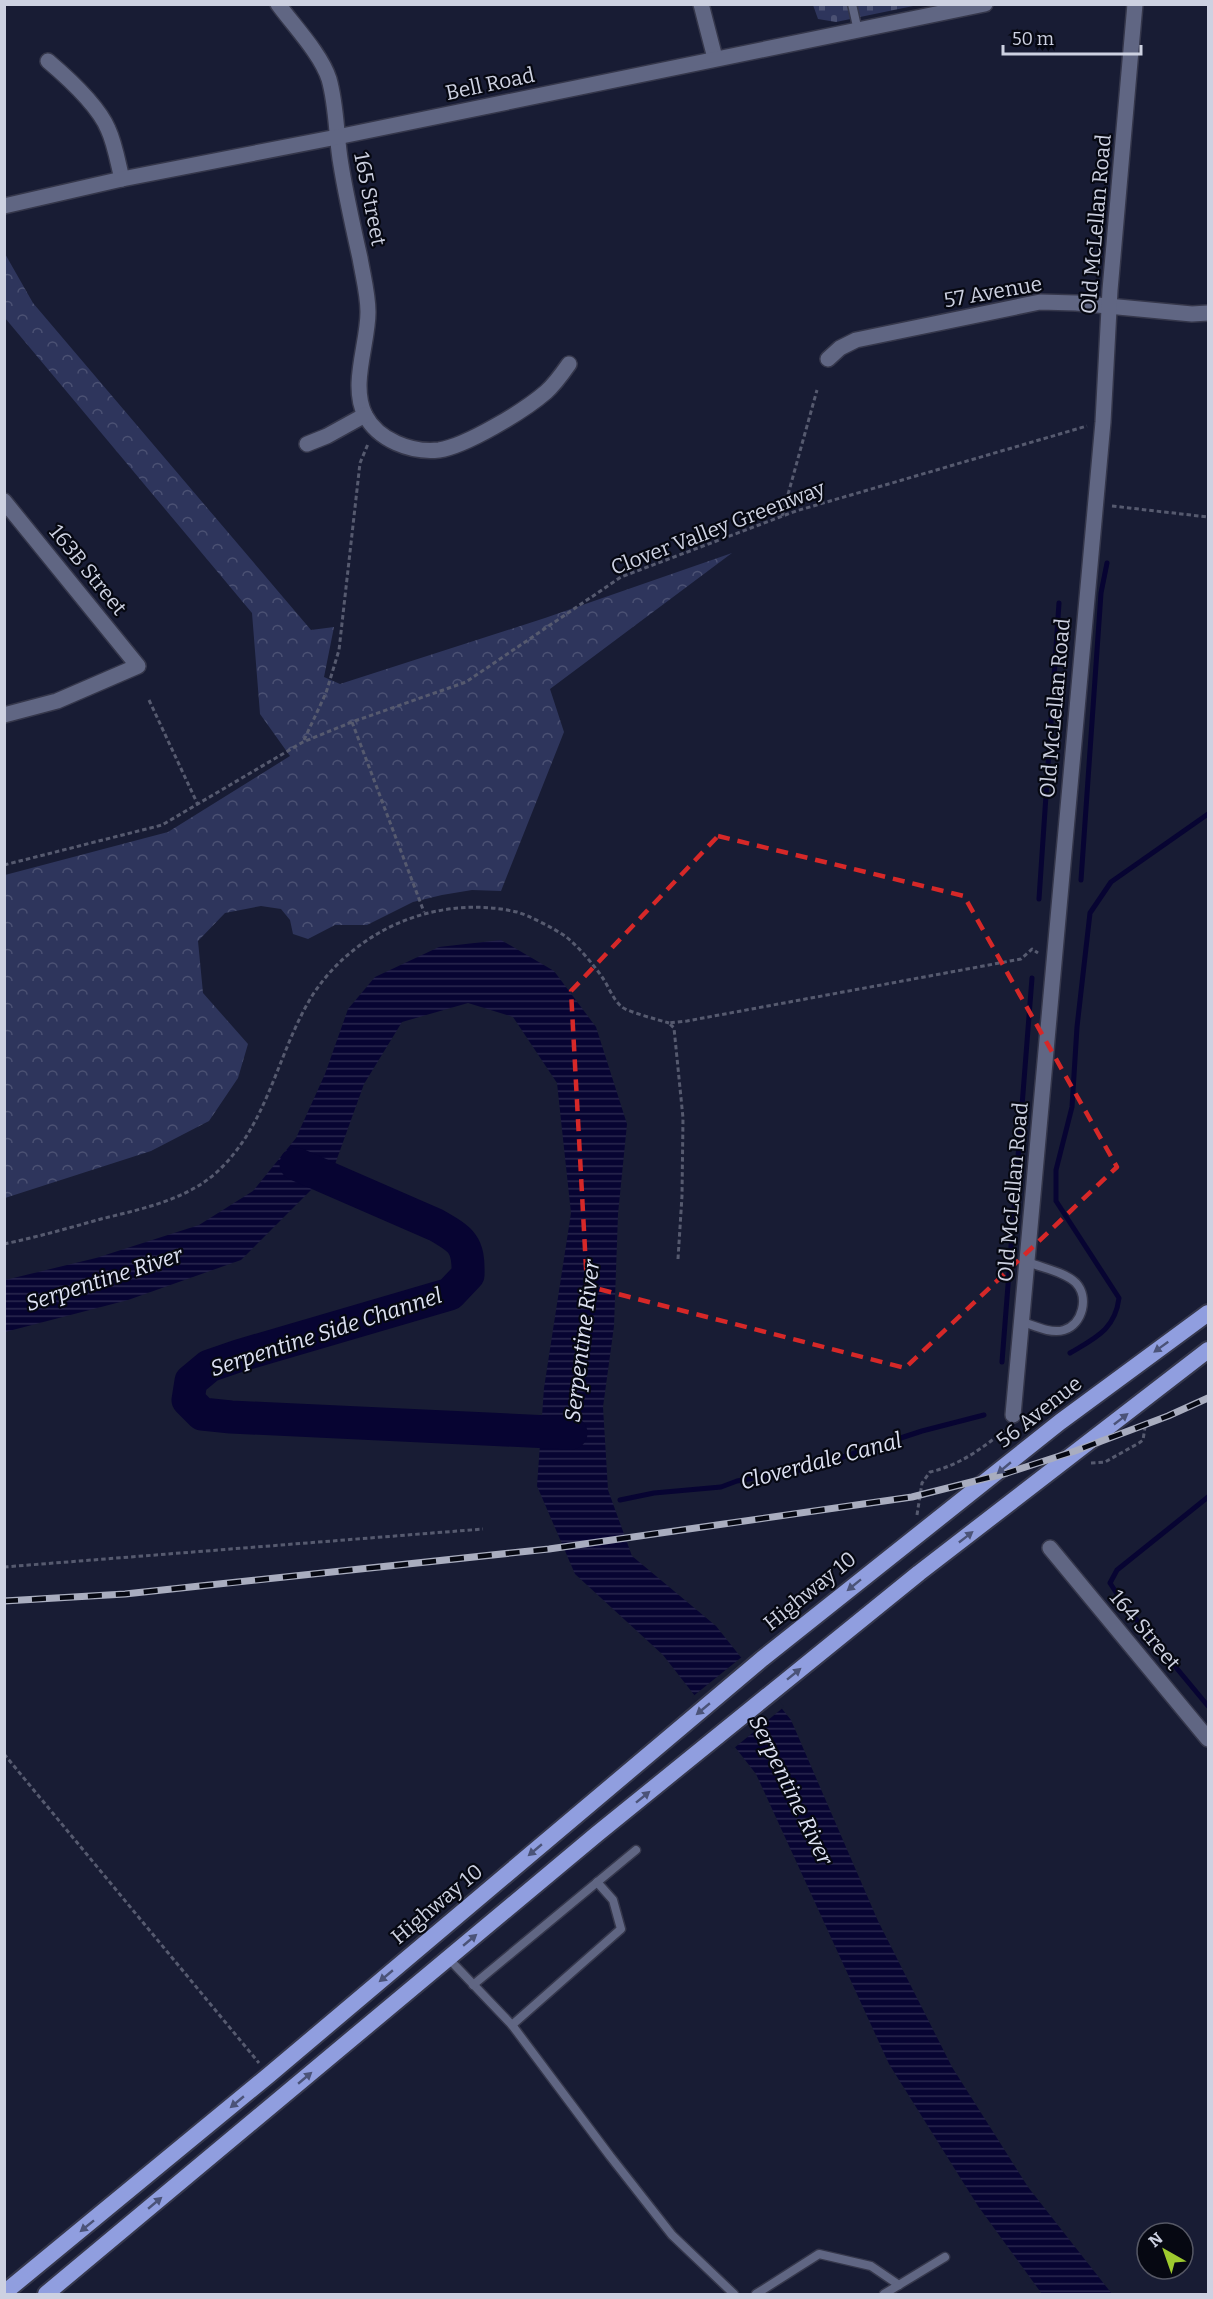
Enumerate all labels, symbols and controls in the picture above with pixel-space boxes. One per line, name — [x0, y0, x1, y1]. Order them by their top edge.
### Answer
scale bar — [1003, 18, 1141, 56]
text: 50 m — [1012, 28, 1054, 50]
street label: Bell Road — [443, 62, 537, 106]
street label: Old McLellan Road — [1075, 133, 1117, 315]
street label: 165 Street — [348, 150, 392, 249]
street label: 57 Avenue — [942, 271, 1044, 313]
street label: Clover Valley Greenway — [607, 475, 830, 581]
street label: 163B Street — [44, 519, 133, 621]
street label: Old McLellan Road — [1034, 617, 1076, 799]
street label: Old McLellan Road — [992, 1101, 1034, 1283]
water label: Serpentine River — [22, 1241, 187, 1317]
water label: Serpentine River — [559, 1257, 605, 1424]
water label: Serpentine Side Channel — [207, 1282, 445, 1382]
one-way arrow — [1154, 1341, 1169, 1353]
street label: 56 Avenue — [991, 1370, 1087, 1454]
one-way arrow — [1113, 1413, 1128, 1425]
water label: Cloverdale Canal — [737, 1426, 905, 1496]
one-way arrow — [997, 1461, 1012, 1474]
one-way arrow — [958, 1532, 973, 1544]
street label: Highway 10 — [758, 1546, 862, 1636]
one-way arrow — [846, 1579, 862, 1592]
street label: 164 Street — [1104, 1585, 1186, 1676]
one-way arrow — [786, 1668, 802, 1681]
one-way arrow — [696, 1702, 711, 1715]
water label: Serpentine River — [743, 1711, 839, 1870]
one-way arrow — [635, 1791, 650, 1804]
one-way arrow — [528, 1843, 543, 1856]
street label: Highway 10 — [386, 1858, 488, 1950]
one-way arrow — [463, 1934, 478, 1946]
one-way arrow — [379, 1969, 394, 1982]
one-way arrow — [297, 2072, 312, 2085]
one-way arrow — [229, 2095, 245, 2108]
one-way arrow — [147, 2197, 162, 2210]
one-way arrow — [80, 2219, 95, 2232]
north arrow — [1135, 2221, 1195, 2281]
text: N — [1145, 2229, 1167, 2251]

